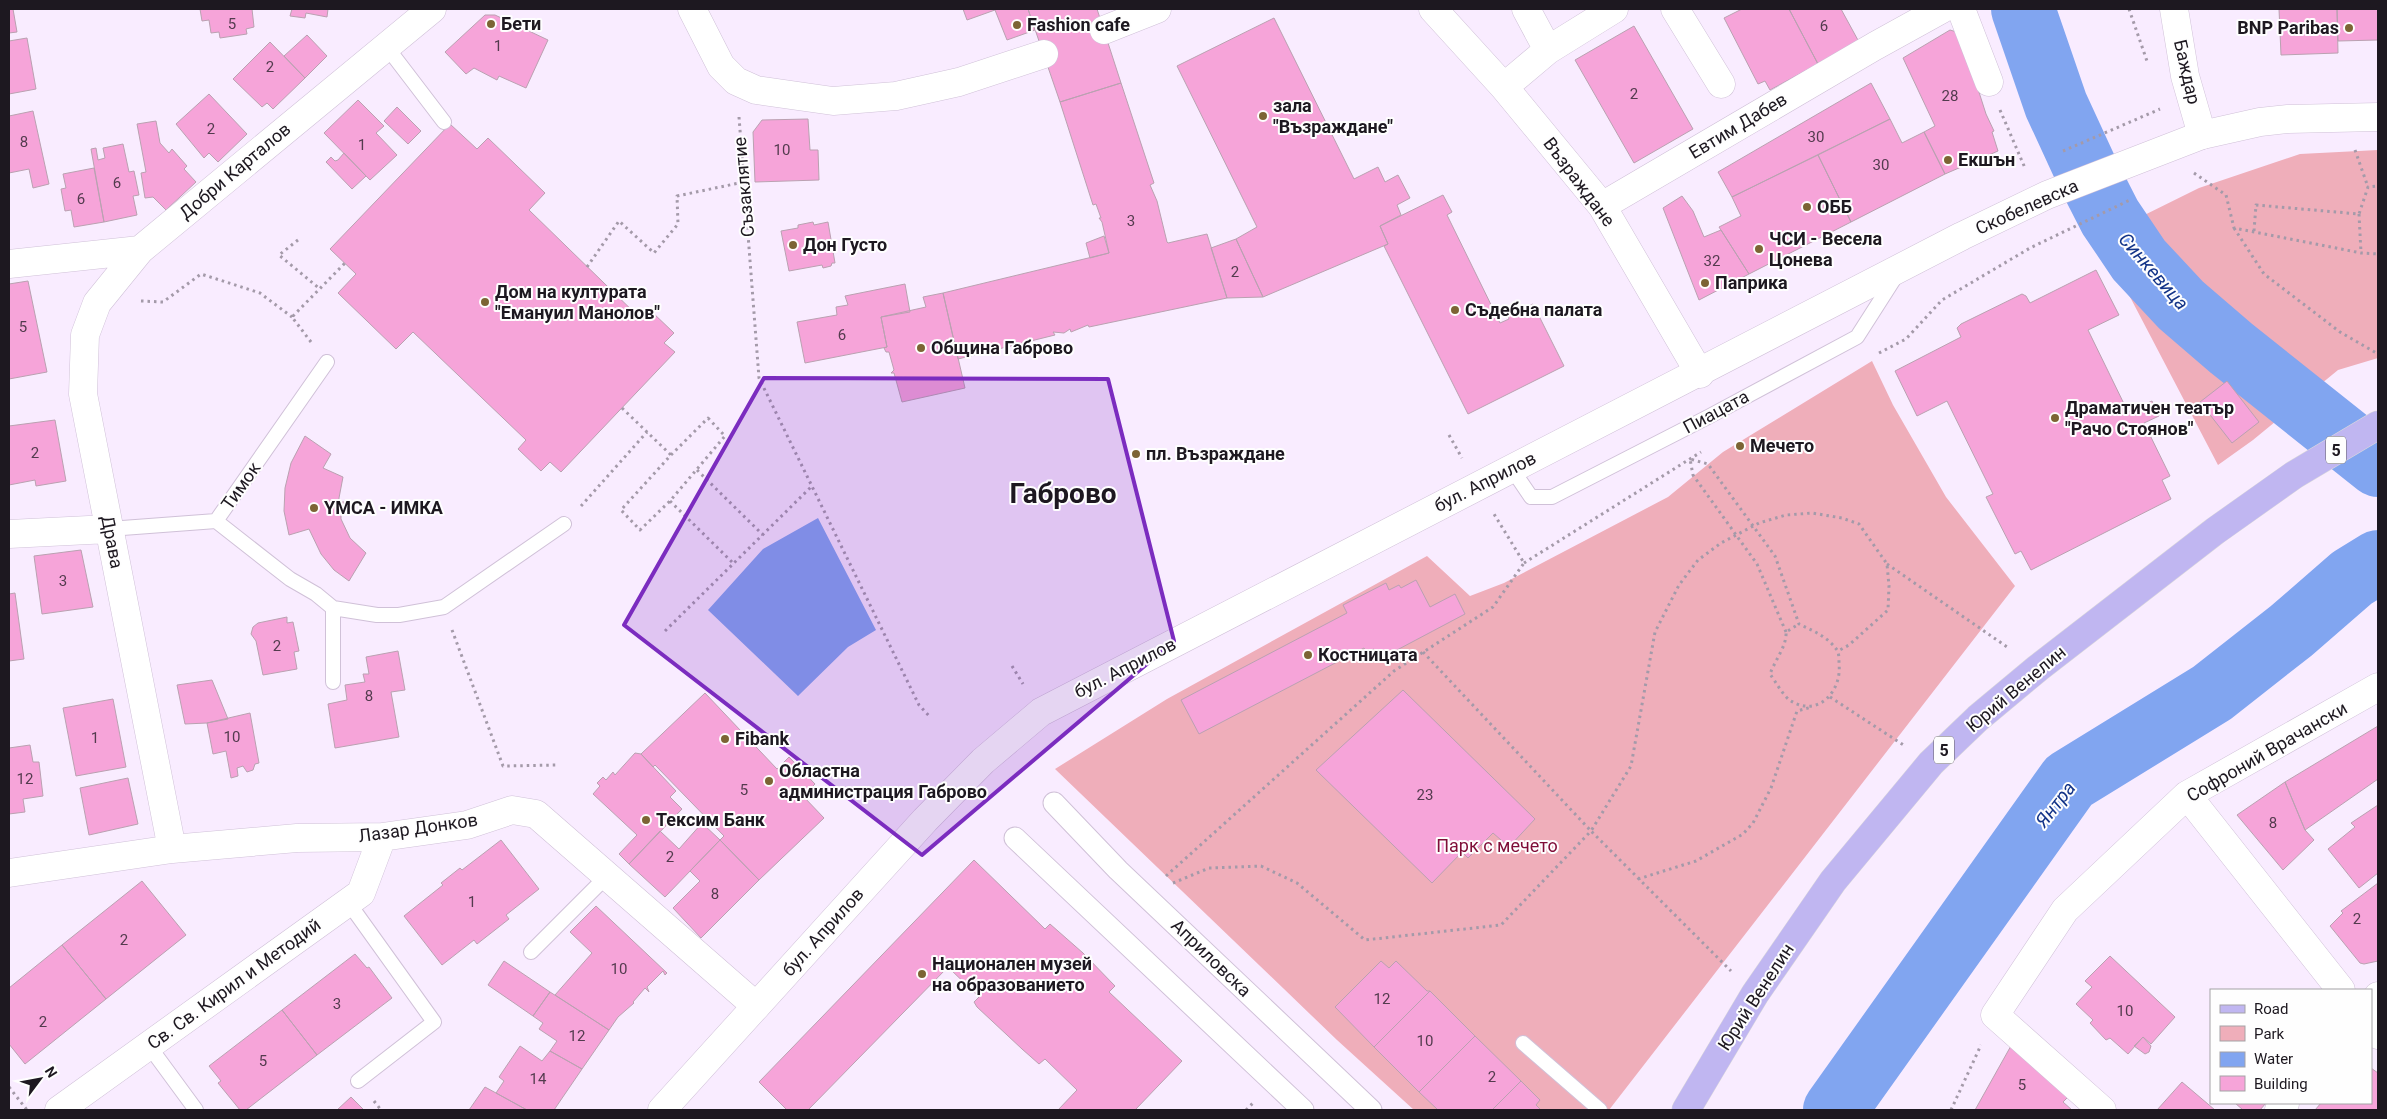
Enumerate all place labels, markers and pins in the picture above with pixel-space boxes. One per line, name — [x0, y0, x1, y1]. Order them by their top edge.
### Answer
place label: Бети — [501, 13, 541, 34]
place label: Fashion cafe — [1027, 14, 1130, 35]
place label: BNP Paribas — [2237, 17, 2339, 38]
marker: Бети — [485, 18, 497, 30]
marker: Fashion cafe — [1011, 19, 1023, 31]
marker: BNP Paribas — [2343, 22, 2355, 34]
place label: зала "Възраждане" — [1273, 95, 1393, 137]
marker: зала "Възраждане" — [1257, 110, 1269, 122]
place label: Екшън — [1958, 149, 2015, 170]
marker: Екшън — [1942, 154, 1954, 166]
place label: ОББ — [1817, 196, 1852, 217]
marker: ОББ — [1801, 201, 1813, 213]
place label: ЧСИ - Весела Цонева — [1769, 228, 1882, 270]
place label: Дон Густо — [803, 234, 887, 255]
marker: Дон Густо — [787, 239, 799, 251]
marker: ЧСИ - Весела Цонева — [1753, 243, 1765, 255]
place label: Паприка — [1715, 272, 1788, 293]
marker: Паприка — [1699, 277, 1711, 289]
place label: Дом на културата "Емануил Манолов" — [495, 281, 660, 323]
marker: Дом на културата "Емануил Манолов" — [479, 296, 491, 308]
place label: Съдебна палата — [1465, 299, 1603, 320]
marker: Съдебна палата — [1449, 304, 1461, 316]
place label: Община Габрово — [931, 337, 1073, 358]
marker: Община Габрово — [915, 342, 927, 354]
place label: Драматичен театър "Рачо Стоянов" — [2065, 397, 2234, 439]
marker: Драматичен театър "Рачо Стоянов" — [2049, 412, 2061, 424]
place label: Мечето — [1750, 435, 1814, 456]
marker: Мечето — [1734, 440, 1746, 452]
place label: пл. Възраждане — [1146, 443, 1285, 464]
marker: пл. Възраждане — [1130, 448, 1142, 460]
place label: YMCA - ИМКА — [324, 497, 444, 518]
marker: YMCA - ИМКА — [308, 502, 320, 514]
place label: Костницата — [1318, 644, 1418, 665]
marker: Костницата — [1302, 649, 1314, 661]
place label: Fibank — [735, 728, 789, 749]
marker: Fibank — [719, 733, 731, 745]
place label: Областна администрация Габрово — [779, 760, 987, 802]
marker: Областна администрация Габрово — [763, 775, 775, 787]
place label: Тексим Банк — [656, 809, 766, 830]
marker: Тексим Банк — [640, 814, 652, 826]
place label: Национален музей на образованието — [932, 953, 1092, 995]
marker: Национален музей на образованието — [916, 968, 928, 980]

